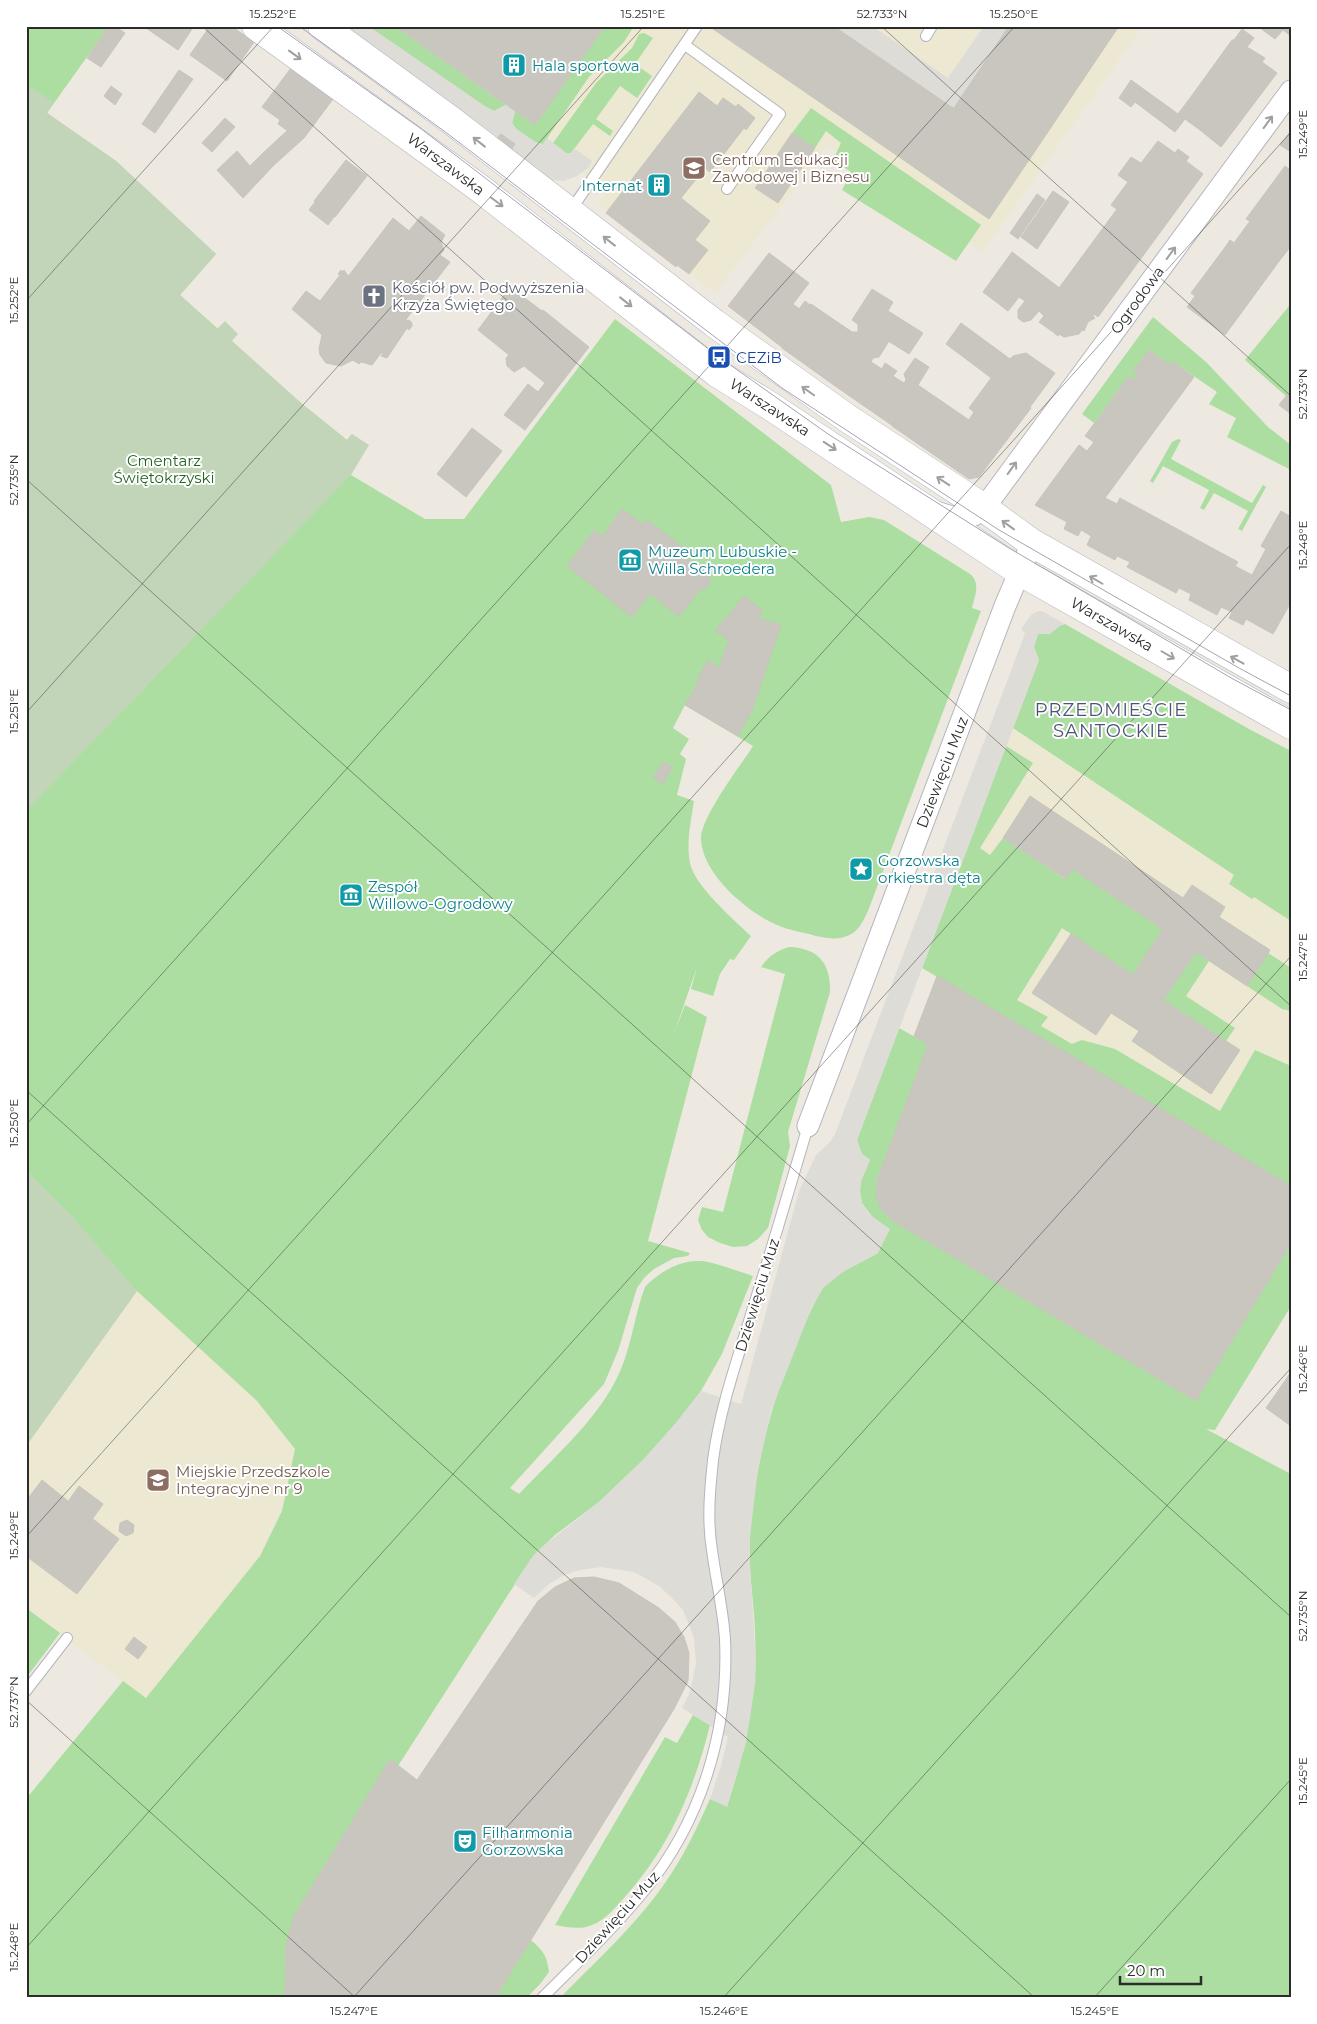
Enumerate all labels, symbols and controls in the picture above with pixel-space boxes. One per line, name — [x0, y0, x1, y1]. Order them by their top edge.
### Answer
text: 15.252°E — [249, 6, 297, 21]
text: 15.251°E — [621, 6, 665, 21]
text: 52.733°N — [856, 6, 908, 21]
text: 15.250°E — [990, 6, 1038, 21]
one-way arrow — [288, 49, 301, 60]
building icon: Hala sportowa — [501, 52, 527, 78]
place label: Hala sportowa — [532, 56, 640, 75]
text: 15.249°E — [1295, 110, 1310, 158]
one-way arrow — [1263, 115, 1273, 129]
street label: Warszawska — [403, 129, 489, 199]
one-way arrow — [472, 137, 486, 147]
place label: Centrum Edukacji Zawodowej i Biznesu — [712, 150, 870, 186]
school or university icon: Centrum Edukacji Zawodowej i Biznesu — [681, 155, 707, 181]
building icon: Internat — [646, 172, 672, 198]
place label: Internat — [581, 176, 642, 195]
one-way arrow — [490, 197, 503, 208]
one-way arrow — [603, 235, 616, 246]
one-way arrow — [1166, 247, 1177, 260]
street label: Ogrodowa — [1106, 262, 1168, 338]
text: 15.252°E — [6, 276, 21, 324]
place label: Kościół pw. Podwyższenia Krzyża Świętego — [392, 278, 584, 314]
church icon: Kościół pw. Podwyższenia Krzyża Świętego — [361, 283, 387, 309]
one-way arrow — [619, 296, 632, 307]
bus stop icon: CEZiB — [706, 344, 732, 370]
place label: CEZiB — [736, 348, 782, 367]
text: 52.733°N — [1295, 368, 1310, 420]
street label: Warszawska — [726, 374, 814, 440]
one-way arrow — [802, 386, 816, 396]
one-way arrow — [822, 441, 836, 451]
park label: Cmentarz Świętokrzyski — [113, 451, 215, 487]
text: 52.735°N — [6, 454, 21, 506]
one-way arrow — [1007, 462, 1018, 475]
one-way arrow — [937, 476, 951, 486]
one-way arrow — [1002, 520, 1015, 531]
text: 15.248°E — [1295, 520, 1310, 570]
place label: Muzeum Lubuskie - Willa Schroedera — [648, 542, 797, 578]
museum icon: Muzeum Lubuskie - Willa Schroedera — [617, 547, 643, 573]
one-way arrow — [1088, 575, 1103, 585]
street label: Warszawska — [1067, 593, 1157, 655]
one-way arrow — [1160, 651, 1175, 661]
one-way arrow — [1230, 655, 1245, 665]
text: 15.251°E — [6, 689, 21, 733]
district label: PRZEDMIEŚCIE SANTOCKIE — [1035, 699, 1187, 742]
street label: Dziewięciu Muz — [912, 713, 972, 830]
place label: Gorzowska orkiestra dęta — [878, 851, 981, 887]
place icon: Gorzowska orkiestra dęta — [848, 856, 874, 882]
place label: Zespół Willowo-Ogrodowy — [368, 877, 514, 913]
museum icon: Zespół Willowo-Ogrodowy — [338, 882, 364, 908]
text: 15.247°E — [1295, 933, 1310, 981]
text: 15.250°E — [6, 1099, 21, 1147]
street label: Dziewięciu Muz — [731, 1236, 783, 1354]
text: 15.246°E — [1295, 1345, 1310, 1393]
place label: Miejskie Przedszkole Integracyjne nr 9 — [176, 1462, 330, 1498]
school or university icon: Miejskie Przedszkole Integracyjne nr 9 — [145, 1467, 171, 1493]
text: 15.249°E — [6, 1511, 21, 1559]
text: 52.735°N — [1295, 1590, 1310, 1642]
text: 52.737°N — [6, 1676, 21, 1728]
text: 15.245°E — [1295, 1757, 1310, 1805]
place label: Filharmonia Gorzowska — [482, 1823, 573, 1859]
theatre icon: Filharmonia Gorzowska — [452, 1828, 478, 1854]
street label: Dziewięciu Muz — [571, 1867, 664, 1967]
text: 15.248°E — [6, 1922, 21, 1972]
scale bar — [1120, 1954, 1201, 1986]
text: 20 m — [1127, 1961, 1165, 1980]
text: 15.247°E — [330, 2003, 378, 2018]
text: 15.246°E — [700, 2003, 748, 2018]
text: 15.245°E — [1071, 2003, 1119, 2018]

